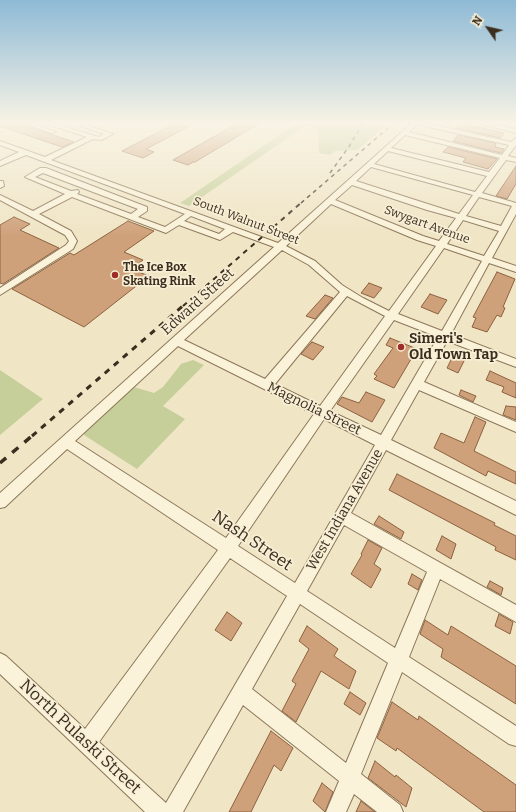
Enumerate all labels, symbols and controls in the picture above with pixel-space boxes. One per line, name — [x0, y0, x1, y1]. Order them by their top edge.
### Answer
north arrow — [468, 8, 508, 48]
text: N — [470, 14, 485, 28]
street label: South Walnut Street — [191, 194, 301, 248]
street label: Swygart Avenue — [382, 203, 472, 247]
place label: The Ice Box Skating Rink — [123, 261, 196, 289]
street label: Edward Street — [158, 265, 238, 339]
marker: The Ice Box Skating Rink — [110, 270, 120, 280]
place label: Simeri's Old Town Tap — [409, 331, 498, 364]
marker: Simeri's Old Town Tap — [396, 342, 406, 352]
street label: Magnolia Street — [264, 379, 364, 439]
street label: West Indiana Avenue — [303, 446, 387, 574]
street label: Nash Street — [208, 507, 296, 575]
street label: North Pulaski Street — [15, 675, 145, 799]

